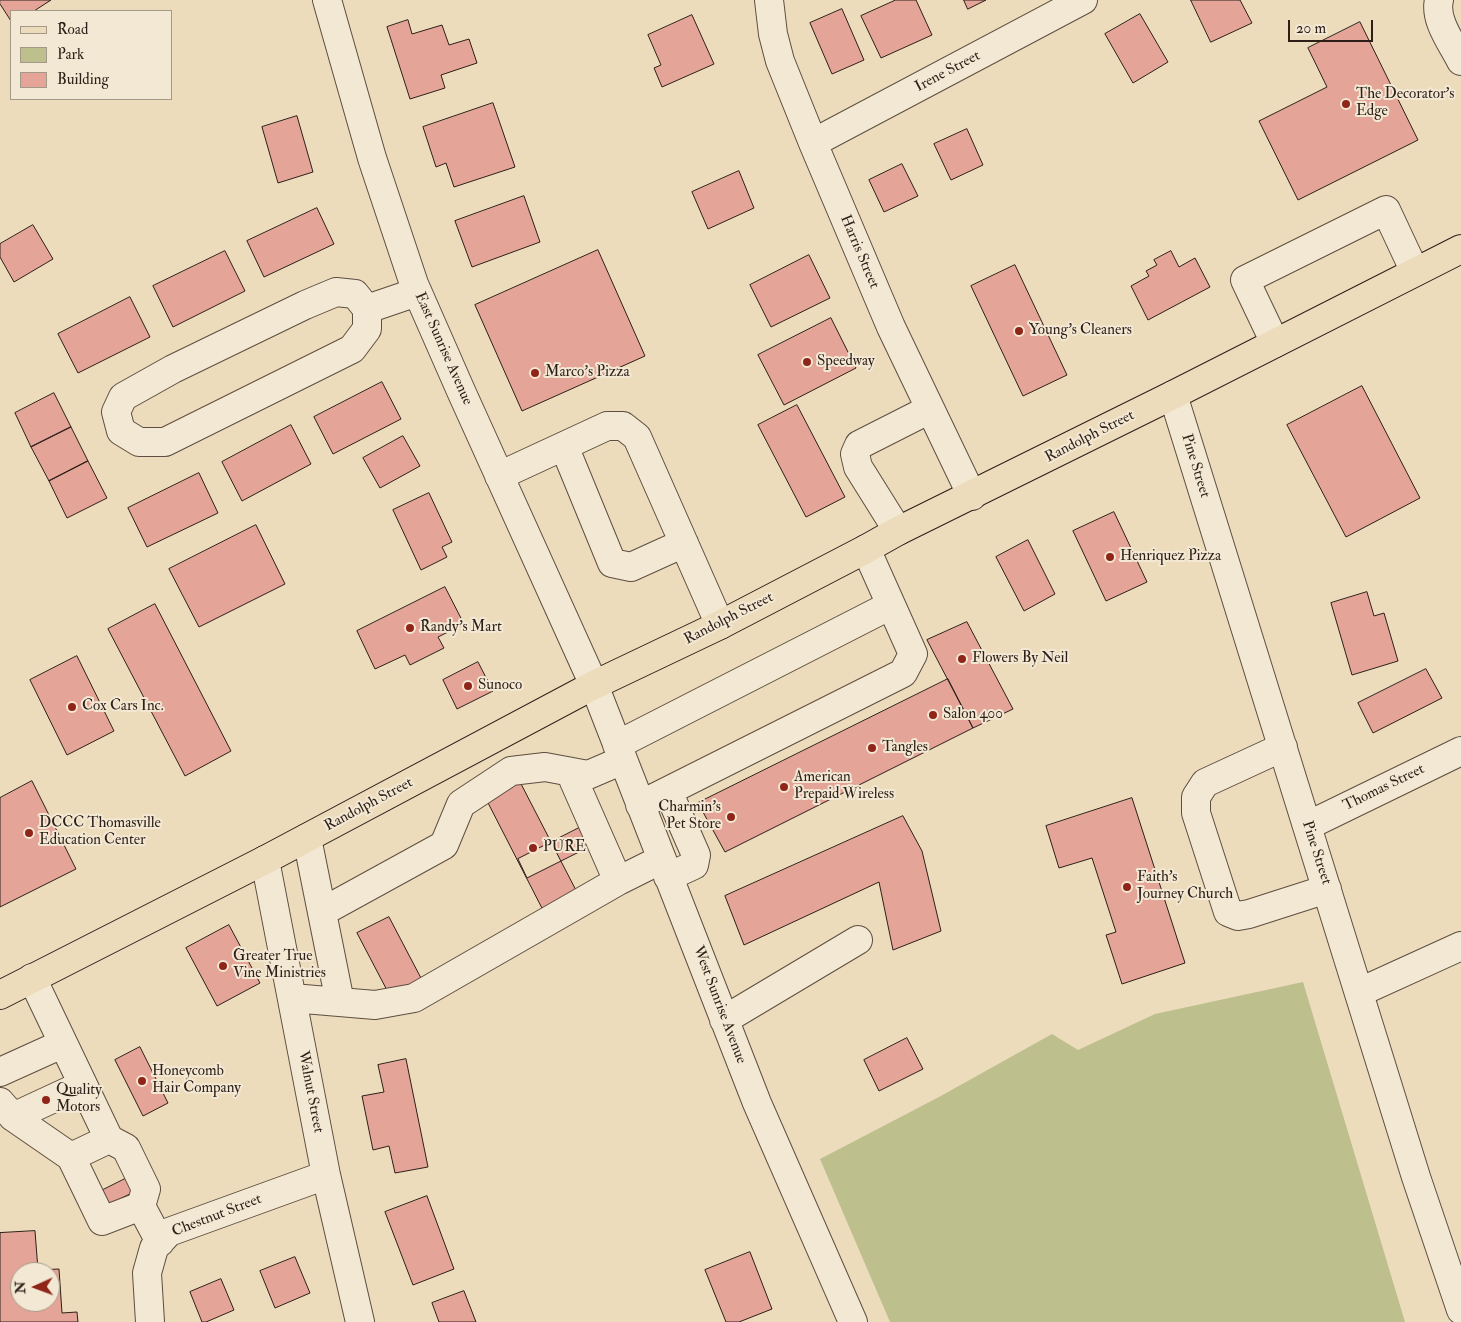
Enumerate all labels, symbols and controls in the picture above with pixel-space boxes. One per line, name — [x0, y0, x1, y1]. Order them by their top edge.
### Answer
legend — [10, 10, 172, 100]
scale bar — [1291, 10, 1376, 42]
text: 20 m — [1296, 19, 1326, 38]
text: Road — [57, 20, 88, 39]
text: Park — [57, 45, 84, 64]
street label: Irene Street — [912, 47, 984, 97]
text: Building — [57, 70, 109, 89]
place label: The Decorator's Edge — [1356, 86, 1454, 121]
marker: The Decorator's Edge — [1340, 98, 1352, 110]
street label: Harris Street — [835, 213, 883, 291]
street label: East Sunrise Avenue — [410, 290, 476, 408]
place label: Young's Cleaners — [1029, 322, 1132, 340]
marker: Young's Cleaners — [1013, 325, 1025, 337]
place label: Speedway — [817, 353, 875, 371]
marker: Speedway — [801, 356, 813, 368]
place label: Marco's Pizza — [545, 364, 630, 382]
marker: Marco's Pizza — [529, 367, 541, 379]
street label: Randolph Street — [1042, 407, 1138, 467]
street label: Pine Street — [1177, 432, 1213, 500]
place label: Henriquez Pizza — [1120, 548, 1221, 566]
marker: Henriquez Pizza — [1104, 551, 1116, 563]
street label: Randolph Street — [681, 589, 777, 649]
place label: Randy's Mart — [420, 619, 502, 637]
marker: Randy's Mart — [404, 622, 416, 634]
place label: Flowers By Neil — [972, 650, 1068, 668]
marker: Flowers By Neil — [956, 653, 968, 665]
place label: Sunoco — [478, 677, 522, 695]
marker: Sunoco — [462, 680, 474, 692]
place label: Cox Cars Inc. — [82, 698, 164, 716]
marker: Cox Cars Inc. — [66, 701, 78, 713]
place label: Salon 400 — [943, 706, 1003, 724]
marker: Salon 400 — [927, 709, 939, 721]
place label: Tangles — [882, 739, 928, 757]
marker: Tangles — [866, 742, 878, 754]
street label: Thomas Street — [1340, 761, 1428, 815]
place label: American Prepaid Wireless — [794, 769, 894, 804]
street label: Randolph Street — [322, 774, 416, 836]
marker: American Prepaid Wireless — [778, 781, 790, 793]
place label: Charmin's Pet Store — [658, 799, 721, 834]
marker: Charmin's Pet Store — [725, 811, 737, 823]
place label: DCCC Thomasville Education Center — [39, 815, 161, 850]
street label: Pine Street — [1297, 819, 1335, 887]
marker: DCCC Thomasville Education Center — [23, 827, 35, 839]
place label: PURE — [543, 839, 586, 857]
marker: PURE — [527, 842, 539, 854]
place label: Faith's Journey Church — [1137, 869, 1233, 904]
marker: Faith's Journey Church — [1121, 881, 1133, 893]
street label: West Sunrise Avenue — [688, 944, 750, 1066]
place label: Greater True Vine Ministries — [233, 948, 326, 983]
marker: Greater True Vine Ministries — [217, 960, 229, 972]
street label: Walnut Street — [293, 1049, 327, 1135]
place label: Honeycomb Hair Company — [152, 1063, 241, 1098]
marker: Honeycomb Hair Company — [136, 1075, 148, 1087]
place label: Quality Motors — [56, 1082, 102, 1117]
marker: Quality Motors — [40, 1094, 52, 1106]
street label: Chestnut Street — [170, 1191, 264, 1241]
north arrow — [10, 1262, 60, 1312]
text: N — [12, 1281, 29, 1294]

